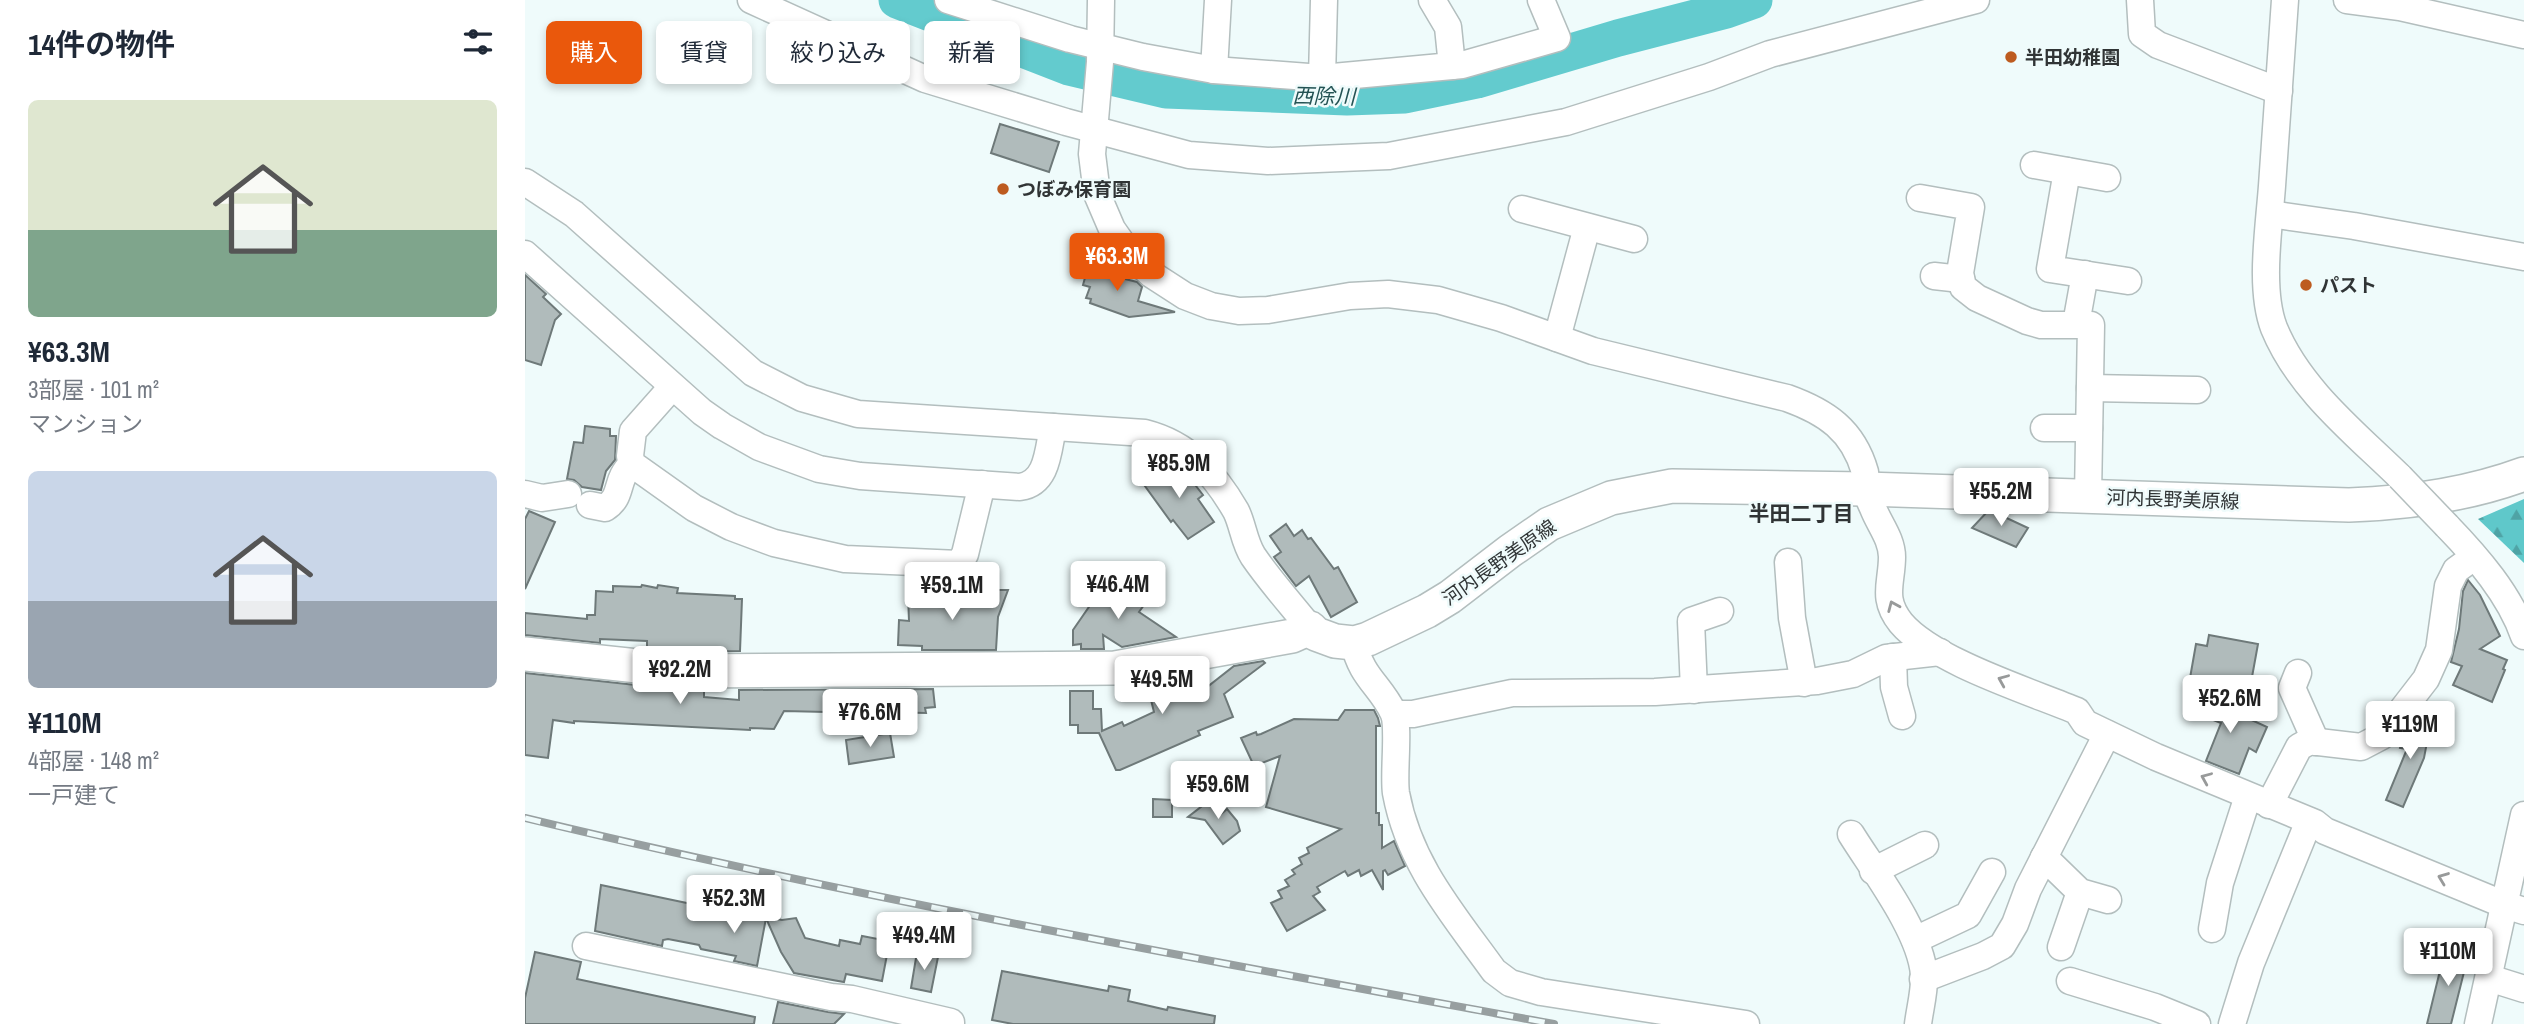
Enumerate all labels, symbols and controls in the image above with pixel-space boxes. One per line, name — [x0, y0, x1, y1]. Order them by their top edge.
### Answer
chip: 購入 — [546, 21, 642, 84]
chip: 賃貸 — [656, 21, 752, 84]
chip: 絞り込み — [766, 21, 910, 84]
chip: 新着 — [924, 21, 1020, 84]
icon: filters — [459, 23, 497, 61]
text: 14件の物件 — [28, 24, 175, 64]
place label: 半田幼稚園 — [2025, 44, 2120, 70]
marker: 半田幼稚園 — [2003, 49, 2019, 65]
water label: 西除川 — [1292, 81, 1358, 111]
icon: home — [200, 146, 326, 272]
place label: つぼみ保育園 — [1017, 176, 1131, 202]
marker: つぼみ保育園 — [995, 181, 1011, 197]
pin: ¥63.3M — [1060, 233, 1174, 293]
text: ¥63.3M — [1086, 240, 1148, 271]
place label: パスト — [2320, 272, 2377, 298]
marker: パスト — [2298, 277, 2314, 293]
text: ¥63.3M — [28, 331, 110, 371]
text: 3部屋 · 101 m² — [28, 374, 159, 405]
text: マンション — [28, 408, 143, 439]
pin: ¥85.9M — [1122, 440, 1236, 500]
text: ¥85.9M — [1148, 447, 1210, 478]
pin: ¥55.2M — [1944, 468, 2058, 528]
text: ¥55.2M — [1970, 475, 2032, 506]
street label: 河内長野美原線 — [2106, 484, 2240, 514]
district label: 半田二丁目 — [1749, 499, 1854, 528]
street label: 河内長野美原線 — [1437, 513, 1561, 611]
icon: home — [200, 517, 326, 643]
pin: ¥59.1M — [895, 562, 1009, 622]
pin: ¥46.4M — [1061, 562, 1175, 621]
text: ¥46.4M — [1087, 568, 1149, 599]
text: ¥59.1M — [921, 569, 983, 600]
one-way arrow — [1887, 601, 1901, 613]
pin: ¥92.2M — [623, 646, 737, 706]
text: ¥92.2M — [649, 653, 711, 684]
pin: ¥49.5M — [1105, 656, 1219, 716]
text: ¥49.5M — [1131, 663, 1193, 694]
one-way arrow — [1997, 675, 2009, 689]
pin: ¥52.6M — [2173, 676, 2287, 735]
text: ¥52.6M — [2199, 682, 2261, 713]
pin: ¥76.6M — [813, 690, 927, 749]
text: ¥76.6M — [839, 696, 901, 727]
text: ¥110M — [28, 702, 102, 742]
pin: ¥119M — [2361, 702, 2459, 761]
text: ¥119M — [2382, 708, 2438, 739]
text: 4部屋 · 148 m² — [28, 745, 159, 776]
pin: ¥59.6M — [1161, 762, 1275, 821]
text: ¥59.6M — [1187, 768, 1249, 799]
one-way arrow — [2201, 773, 2213, 787]
text: 一戸建て — [28, 779, 120, 810]
one-way arrow — [2437, 873, 2449, 887]
pin: ¥52.3M — [677, 876, 791, 935]
text: ¥52.3M — [703, 882, 765, 913]
pin: ¥49.4M — [867, 912, 981, 972]
text: ¥49.4M — [893, 919, 955, 950]
pin: ¥110M — [2399, 928, 2497, 988]
text: ¥110M — [2420, 935, 2476, 966]

